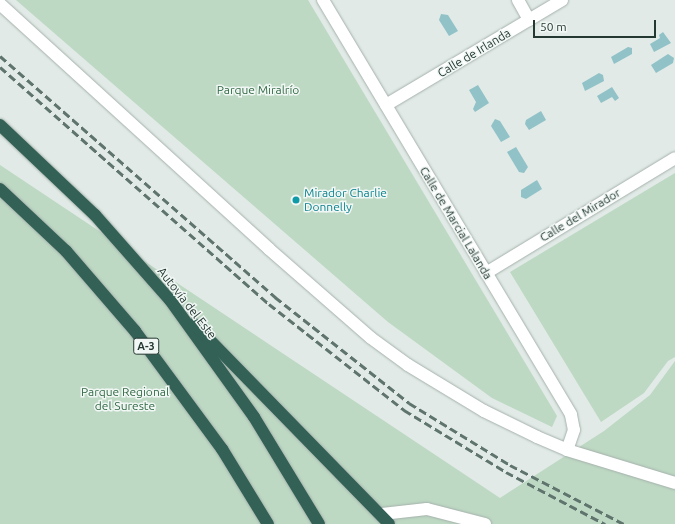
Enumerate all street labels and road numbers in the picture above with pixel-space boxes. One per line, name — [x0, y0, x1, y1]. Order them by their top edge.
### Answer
street label: Calle de Irlanda — [435, 26, 513, 80]
street label: Calle de Marcial Lalanda — [417, 164, 495, 282]
street label: Calle del Mirador — [537, 185, 623, 245]
street label: Autovía del Este — [155, 264, 219, 342]
road number: A-3 — [133, 337, 159, 355]

